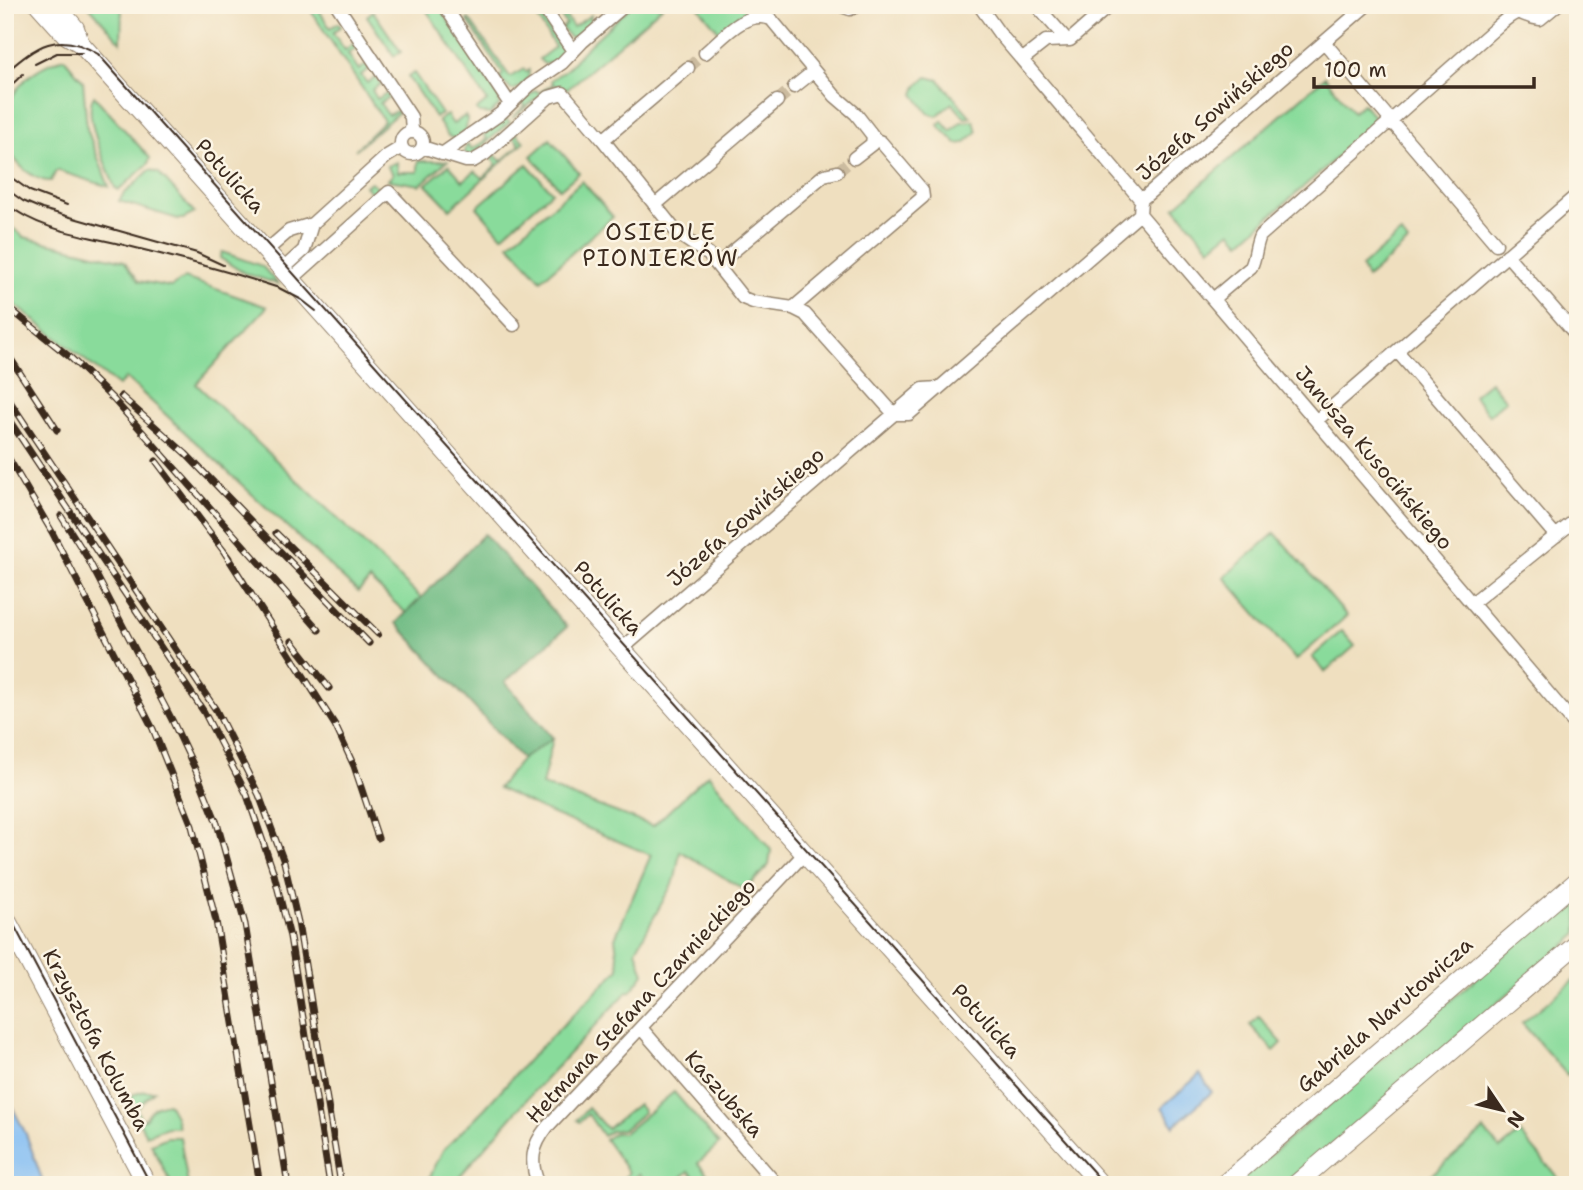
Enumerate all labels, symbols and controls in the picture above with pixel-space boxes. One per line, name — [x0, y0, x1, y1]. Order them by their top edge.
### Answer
street label: Józefa Sowińskiego — [1130, 35, 1300, 187]
scale bar — [1314, 46, 1534, 90]
text: 100 m — [1324, 56, 1387, 84]
street label: Potulicka — [189, 133, 271, 219]
district label: OSIEDLE PIONIERÓW — [582, 217, 740, 273]
street label: Janusza Kusocińskiego — [1289, 360, 1459, 556]
street label: Józefa Sowińskiego — [661, 441, 831, 593]
street label: Potulicka — [567, 555, 649, 641]
street label: Hetmana Stefana Czarnieckiego — [520, 873, 762, 1129]
street label: Gabriela Narutowicza — [1291, 931, 1479, 1099]
street label: Krzysztofa Kolumba — [36, 944, 156, 1136]
street label: Potulicka — [945, 978, 1027, 1064]
street label: Kaszubska — [678, 1044, 770, 1144]
north arrow — [1468, 1074, 1538, 1144]
text: N — [1501, 1106, 1530, 1133]

